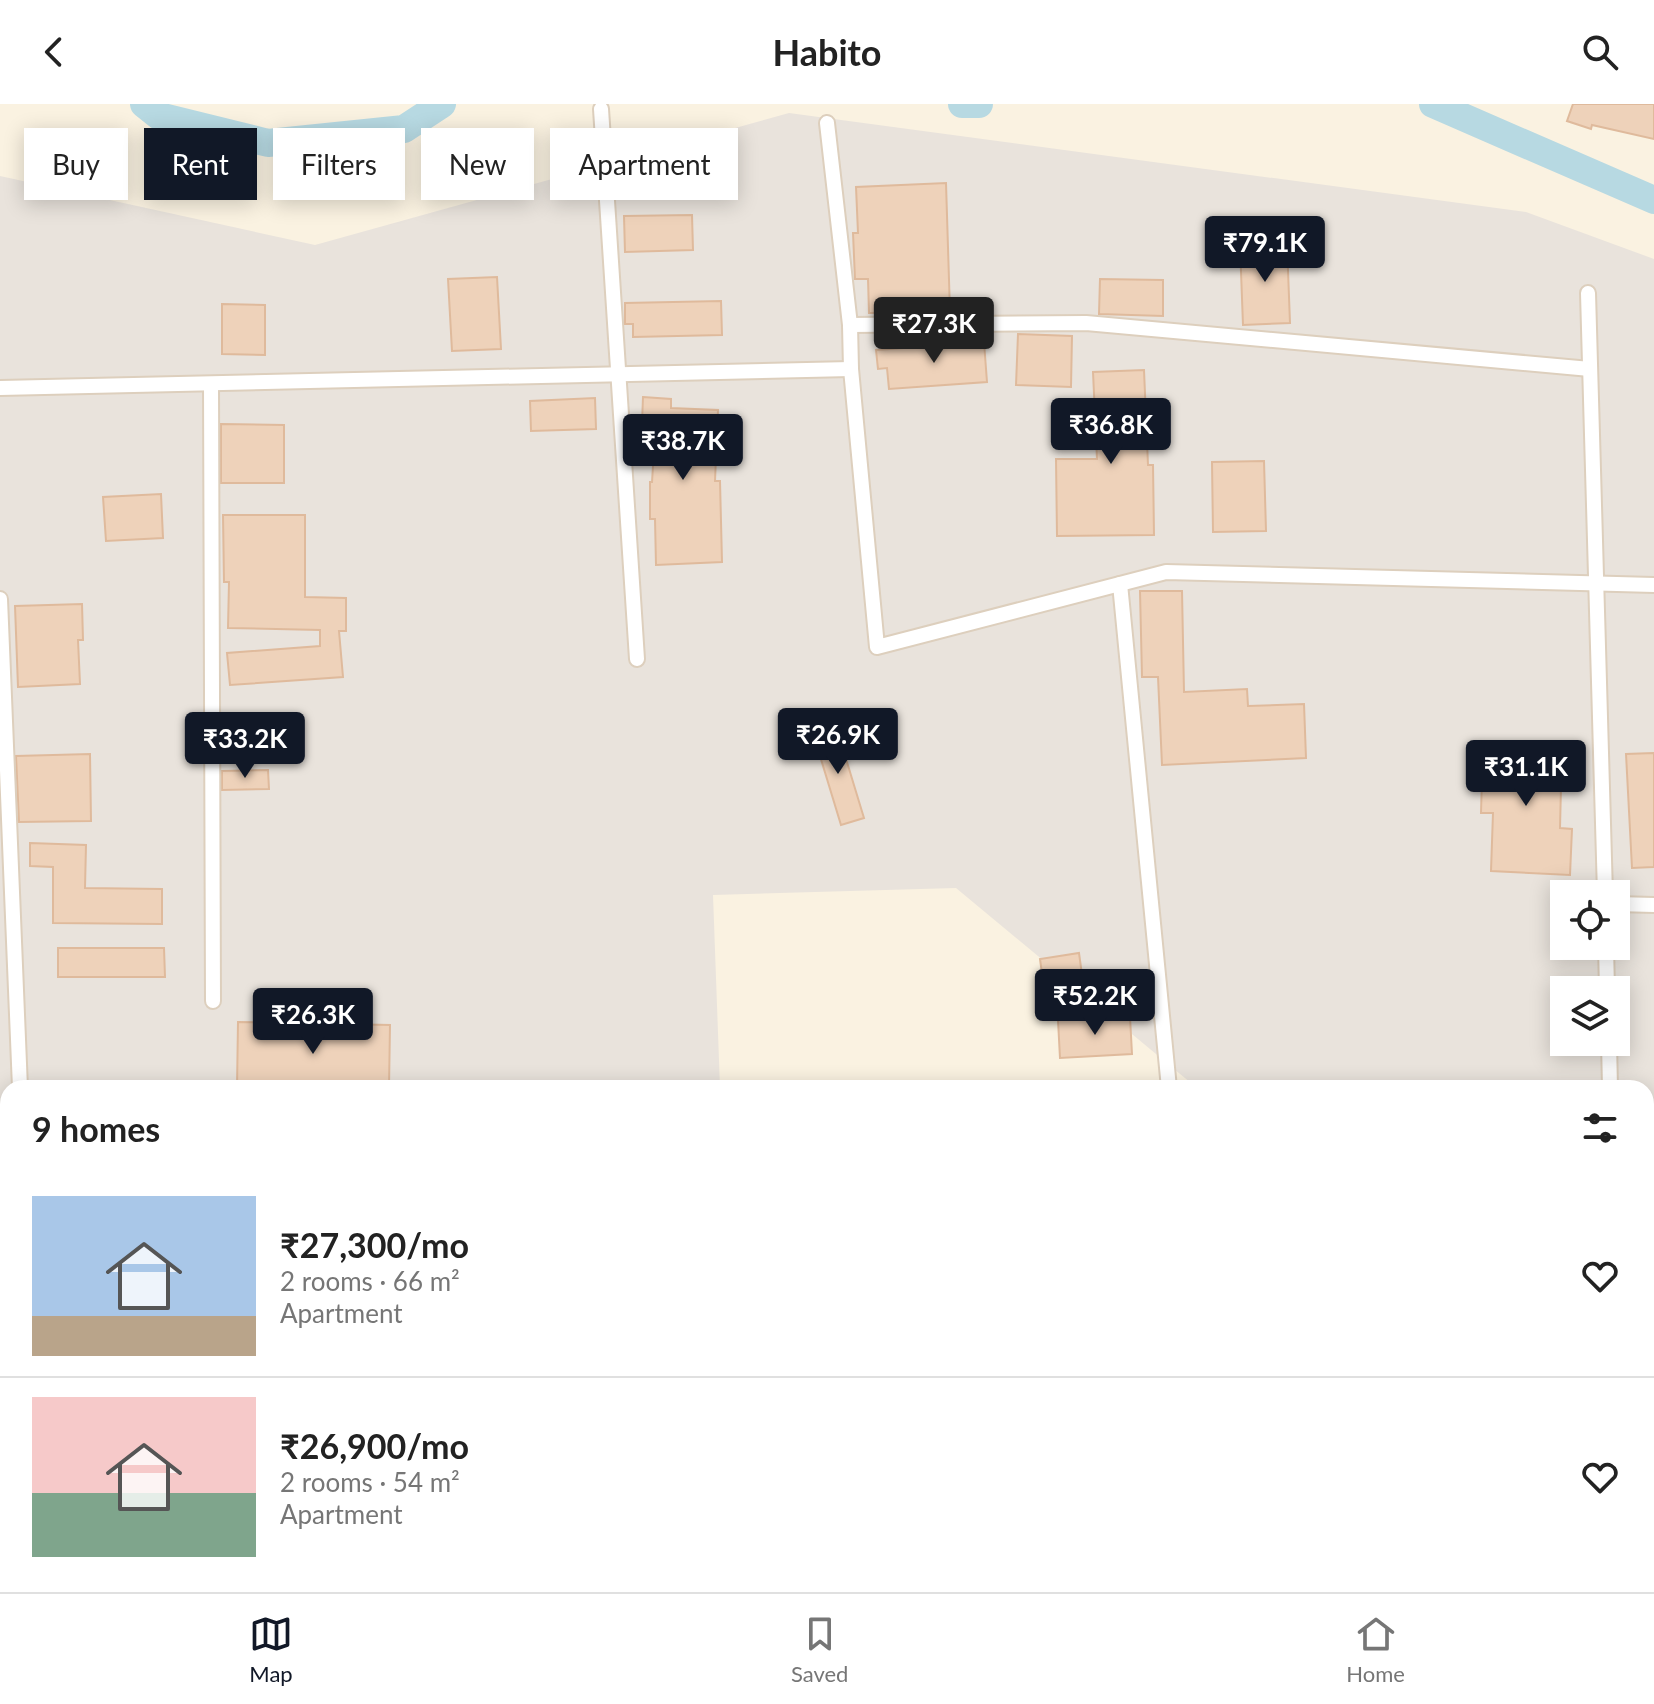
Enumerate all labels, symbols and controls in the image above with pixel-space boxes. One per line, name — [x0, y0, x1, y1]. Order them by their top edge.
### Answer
icon: back — [32, 30, 76, 74]
text: Habito — [772, 30, 882, 74]
icon: search — [1578, 30, 1622, 74]
chip: Buy — [24, 128, 128, 200]
chip: Rent — [144, 128, 257, 200]
chip: Filters — [273, 128, 405, 200]
chip: New — [421, 128, 534, 200]
chip: Apartment — [550, 128, 738, 200]
pin: ₹79.1K — [1200, 216, 1330, 284]
text: ₹79.1K — [1223, 226, 1307, 258]
pin: ₹27.3K — [869, 297, 999, 365]
text: ₹27.3K — [892, 307, 976, 339]
pin: ₹36.8K — [1046, 398, 1176, 466]
text: ₹36.8K — [1069, 408, 1153, 440]
pin: ₹38.7K — [618, 414, 748, 482]
text: ₹38.7K — [641, 424, 725, 456]
pin: ₹26.9K — [773, 708, 903, 776]
pin: ₹33.2K — [180, 712, 310, 780]
text: ₹26.9K — [796, 718, 880, 750]
text: ₹33.2K — [203, 722, 287, 754]
pin: ₹31.1K — [1461, 740, 1591, 808]
text: ₹31.1K — [1484, 750, 1568, 782]
map controls — [1550, 880, 1630, 1056]
button: locate — [1550, 880, 1630, 960]
pin: ₹52.2K — [1030, 969, 1160, 1037]
button: layers — [1550, 976, 1630, 1056]
text: ₹52.2K — [1053, 979, 1137, 1011]
pin: ₹26.3K — [248, 988, 378, 1056]
text: ₹26.3K — [271, 998, 355, 1030]
icon: filters — [1578, 1106, 1622, 1150]
text: 9 homes — [32, 1108, 160, 1149]
text: ₹27,300/mo — [280, 1224, 469, 1265]
icon: home — [96, 1228, 192, 1324]
icon: heart — [1578, 1254, 1622, 1298]
text: 2 rooms · 66 m² — [280, 1265, 460, 1297]
text: Apartment — [280, 1297, 403, 1329]
text: ₹26,900/mo — [280, 1425, 469, 1466]
icon: home — [96, 1429, 192, 1525]
icon: heart — [1578, 1455, 1622, 1499]
text: 2 rooms · 54 m² — [280, 1466, 460, 1498]
text: Apartment — [280, 1498, 403, 1530]
tab: Map — [249, 1612, 293, 1687]
tab: Saved — [791, 1612, 848, 1687]
tab: Home — [1346, 1612, 1405, 1687]

